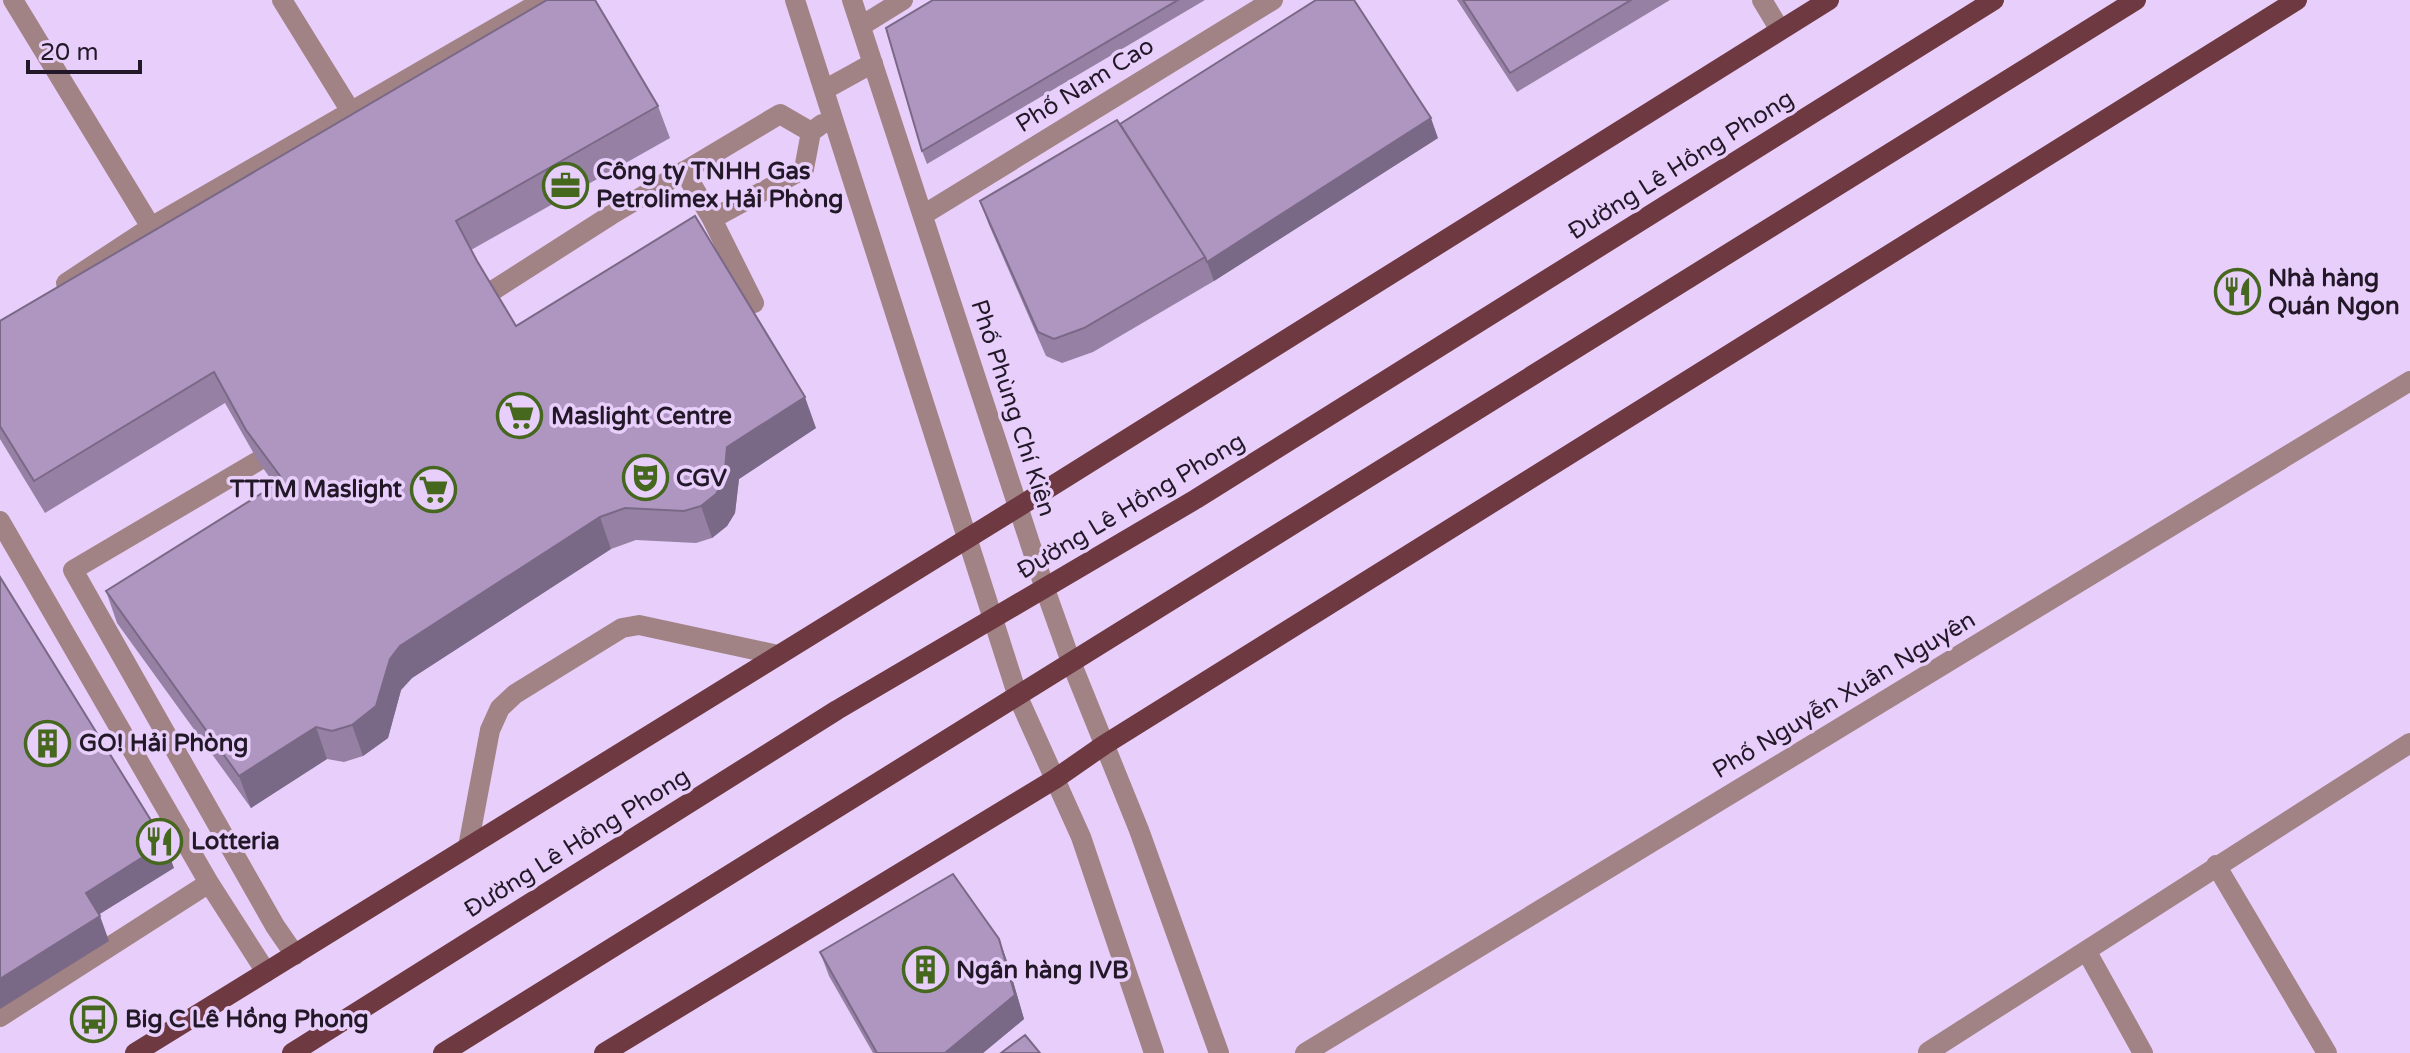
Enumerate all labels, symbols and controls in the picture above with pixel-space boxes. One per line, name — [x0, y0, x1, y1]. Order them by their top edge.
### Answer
scale bar — [28, 24, 140, 74]
street label: Phố Nam Cao — [1011, 31, 1159, 139]
text: 20 m — [40, 38, 98, 67]
street label: Đường Lê Hồng Phong — [1563, 84, 1799, 246]
place label: Công ty TNHH Gas Petrolimex Hải Phòng — [596, 157, 843, 214]
office icon: Công ty TNHH Gas Petrolimex Hải Phòng — [541, 161, 589, 209]
place label: Nhà hàng Quán Ngon — [2268, 264, 2400, 321]
restaurant icon: Nhà hàng Quán Ngon — [2213, 268, 2261, 316]
street label: Phố Phùng Chí Kiên — [964, 296, 1062, 520]
supermarket icon: Maslight Centre — [496, 392, 544, 440]
place label: Maslight Centre — [551, 402, 732, 431]
street label: Đường Lê Hồng Phong — [1012, 427, 1250, 585]
theatre icon: CGV — [621, 454, 669, 502]
place label: CGV — [676, 464, 727, 493]
supermarket icon: TTTM Maslight — [409, 465, 457, 513]
place label: TTTM Maslight — [229, 475, 403, 504]
street label: Phố Nguyễn Xuân Nguyên — [1707, 605, 1981, 785]
building icon: GO! Hải Phòng — [24, 719, 72, 767]
place label: GO! Hải Phòng — [79, 729, 248, 758]
street label: Đường Lê Hồng Phong — [459, 762, 695, 924]
restaurant icon: Lotteria — [136, 817, 184, 865]
place label: Lotteria — [191, 827, 280, 856]
building icon: Ngân hàng IVB — [901, 946, 949, 994]
place label: Ngân hàng IVB — [956, 956, 1129, 985]
bus stop icon: Big C Lê Hồng Phong — [70, 995, 118, 1043]
place label: Big C Lê Hồng Phong — [125, 1005, 369, 1034]

